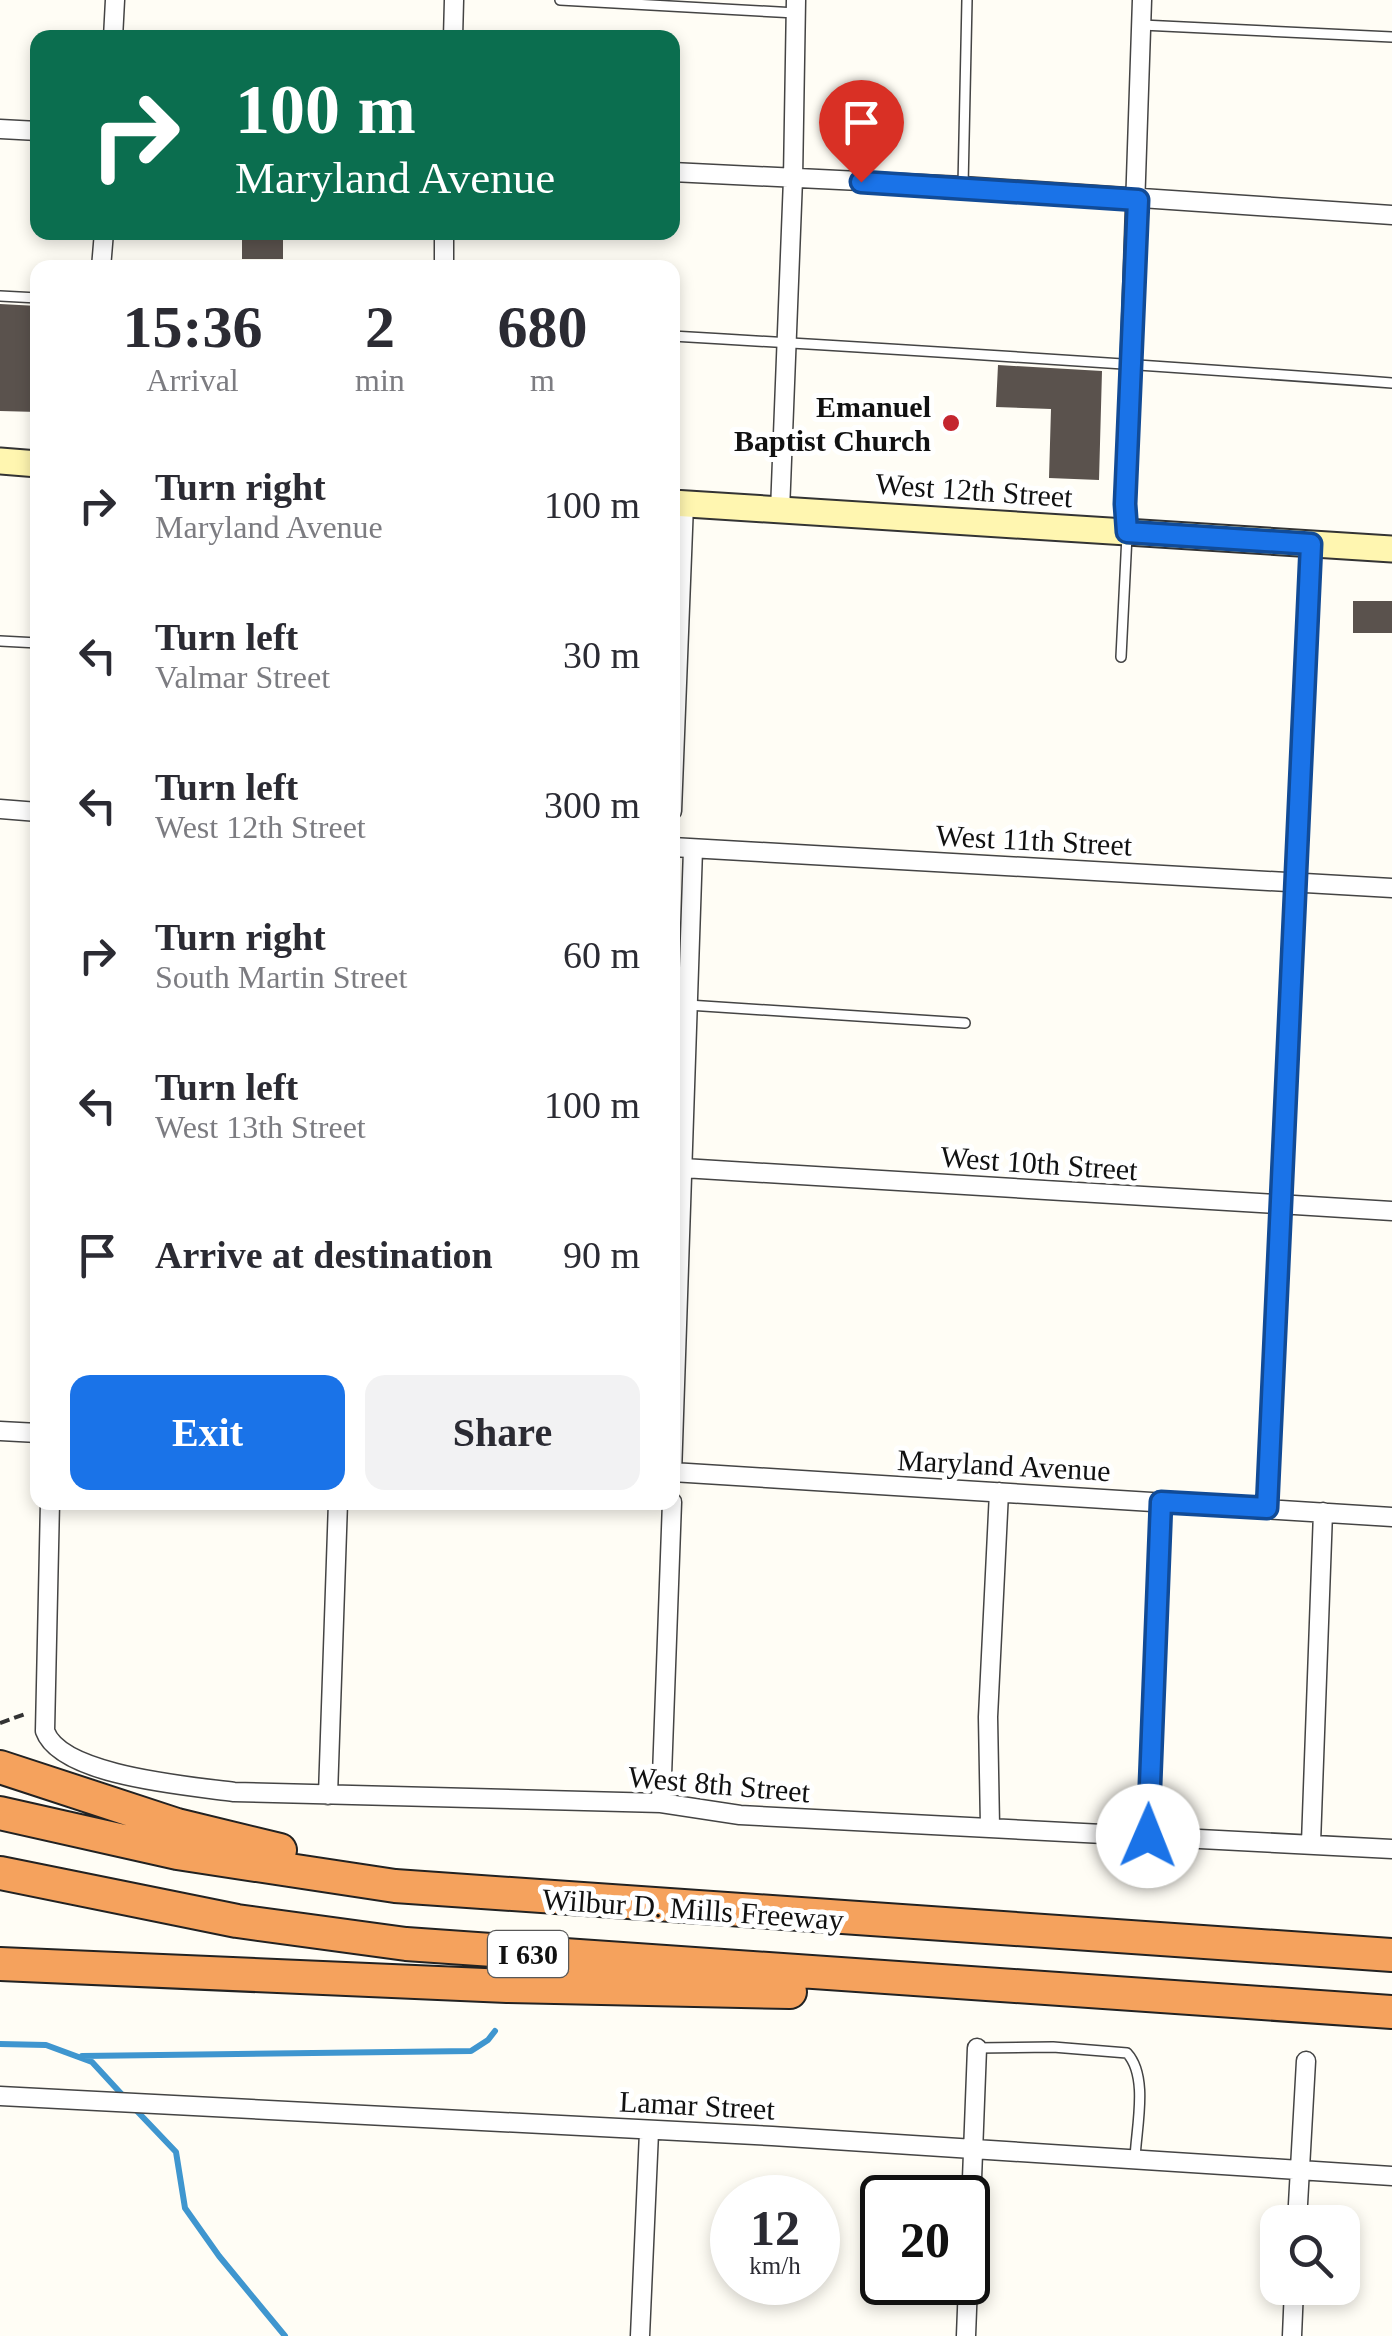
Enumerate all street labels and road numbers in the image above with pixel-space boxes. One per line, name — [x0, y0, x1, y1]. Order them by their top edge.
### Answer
street label: West 12th Street — [874, 467, 1074, 513]
street label: West 11th Street — [935, 818, 1134, 862]
street label: West 10th Street — [939, 1140, 1139, 1186]
street label: Maryland Avenue — [897, 1443, 1111, 1487]
street label: West 8th Street — [627, 1760, 812, 1808]
street label: Wilbur D. Mills Freeway — [541, 1882, 845, 1936]
road number: I 630 — [488, 1931, 568, 1977]
street label: Lamar Street — [618, 2084, 776, 2126]

